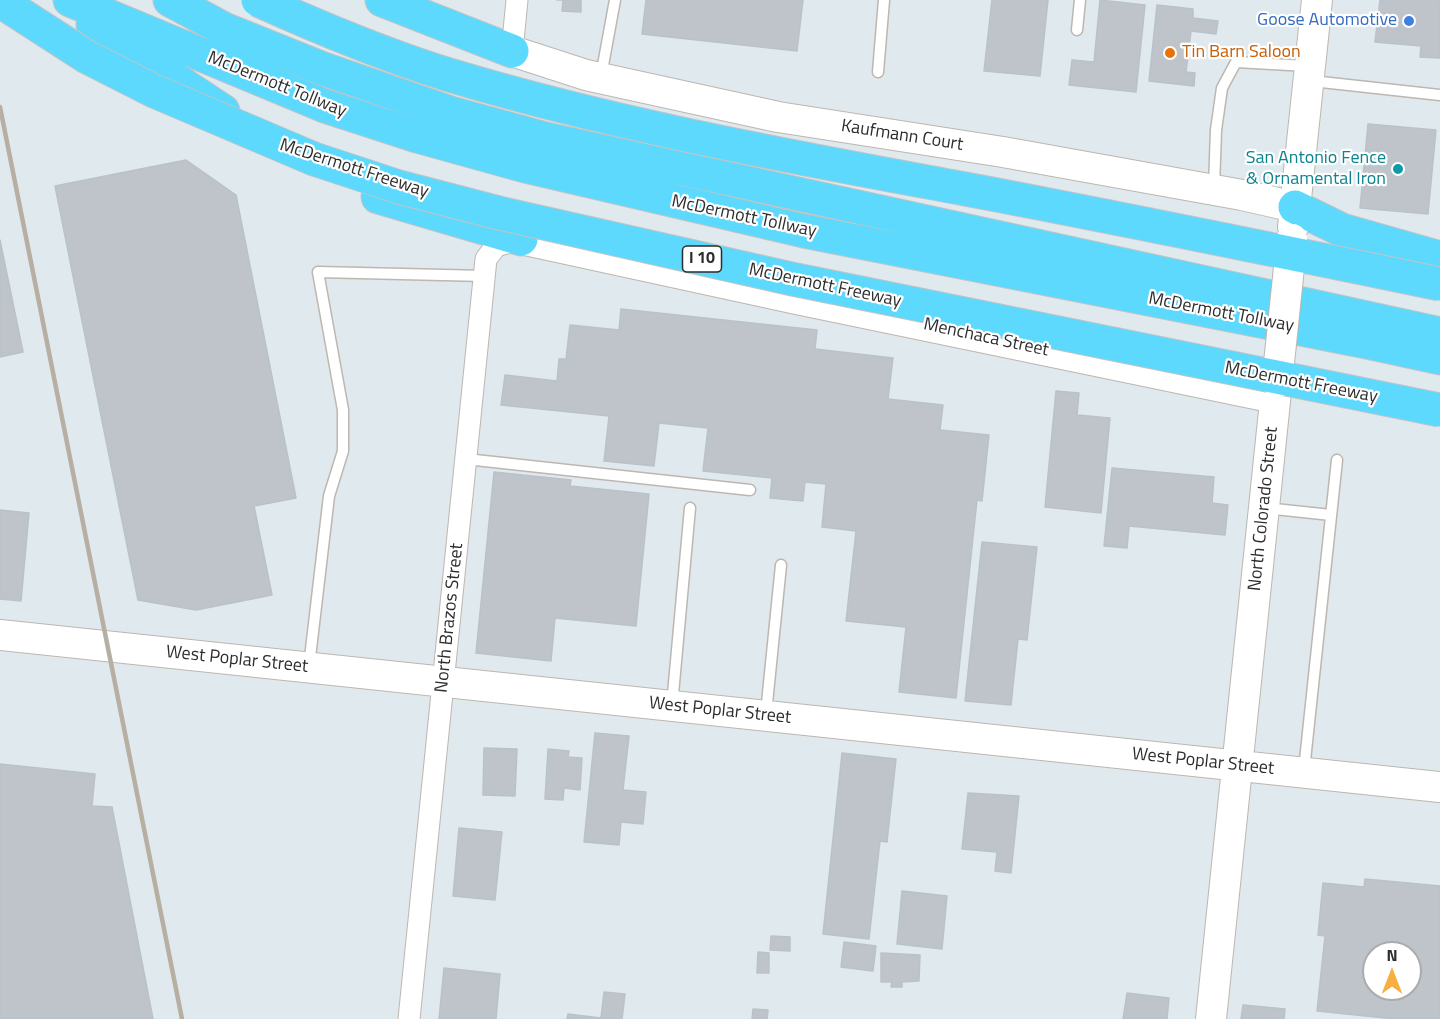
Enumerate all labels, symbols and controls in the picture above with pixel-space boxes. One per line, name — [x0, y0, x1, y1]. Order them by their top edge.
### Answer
place label: Goose Automotive — [1257, 10, 1397, 32]
marker: Goose Automotive — [1402, 14, 1416, 28]
place label: Tin Barn Saloon — [1182, 42, 1301, 64]
marker: Tin Barn Saloon — [1163, 46, 1177, 60]
street label: McDermott Tollway — [204, 47, 350, 123]
street label: Kaufmann Court — [839, 116, 965, 156]
street label: McDermott Freeway — [277, 135, 431, 203]
place label: San Antonio Fence & Ornamental Iron — [1246, 148, 1386, 190]
marker: San Antonio Fence & Ornamental Iron — [1391, 162, 1405, 176]
street label: McDermott Tollway — [669, 191, 819, 243]
road number: I 10 — [682, 246, 722, 272]
street label: McDermott Freeway — [747, 259, 903, 313]
street label: McDermott Tollway — [1146, 288, 1296, 338]
street label: Menchaca Street — [921, 314, 1051, 362]
street label: McDermott Freeway — [1223, 358, 1379, 408]
street label: North Colorado Street — [1245, 426, 1283, 592]
street label: North Brazos Street — [431, 542, 469, 694]
street label: West Poplar Street — [165, 642, 309, 678]
street label: West Poplar Street — [648, 693, 792, 729]
street label: West Poplar Street — [1131, 744, 1275, 780]
north arrow — [1362, 941, 1422, 1001]
text: N — [1386, 943, 1398, 967]

